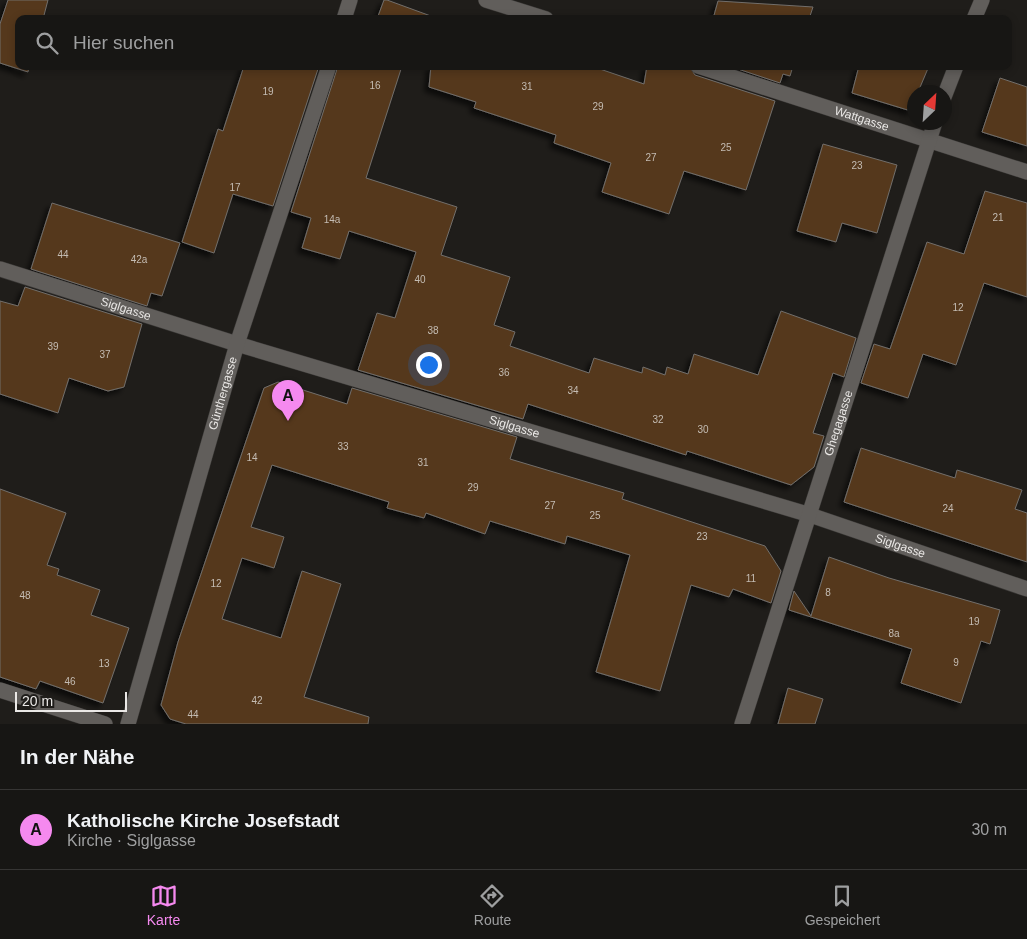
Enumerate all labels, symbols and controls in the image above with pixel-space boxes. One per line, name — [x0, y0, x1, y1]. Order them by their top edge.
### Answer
search box — [15, 15, 1012, 70]
icon: search — [33, 29, 61, 57]
text: Hier suchen — [73, 32, 174, 53]
house number: 16 — [369, 80, 381, 91]
house number: 31 — [521, 81, 533, 92]
north arrow — [907, 85, 952, 130]
house number: 19 — [262, 86, 274, 97]
house number: 29 — [592, 101, 604, 112]
street label: Wattgasse — [833, 103, 891, 134]
house number: 25 — [720, 142, 732, 153]
house number: 27 — [645, 152, 657, 163]
house number: 23 — [851, 160, 863, 171]
house number: 17 — [229, 182, 241, 193]
house number: 21 — [992, 212, 1004, 223]
house number: 14a — [324, 214, 341, 225]
house number: 44 — [57, 249, 69, 260]
house number: 42a — [131, 254, 148, 265]
house number: 40 — [414, 274, 426, 285]
street label: Siglgasse — [99, 294, 153, 323]
house number: 12 — [952, 302, 964, 313]
house number: 38 — [427, 325, 439, 336]
house number: 39 — [47, 341, 59, 352]
house number: 37 — [99, 349, 111, 360]
your location — [416, 352, 442, 378]
street label: Günthergasse — [206, 355, 240, 432]
house number: 36 — [498, 367, 510, 378]
pin: A — [272, 380, 304, 421]
house number: 34 — [567, 385, 579, 396]
street label: Ghegagasse — [821, 388, 856, 458]
street label: Siglgasse — [487, 413, 542, 441]
house number: 32 — [652, 414, 664, 425]
house number: 30 — [697, 424, 709, 435]
house number: 33 — [337, 441, 349, 452]
house number: 14 — [246, 452, 258, 463]
house number: 31 — [417, 457, 429, 468]
house number: 29 — [467, 482, 479, 493]
house number: 27 — [544, 500, 556, 511]
house number: 24 — [942, 503, 954, 514]
house number: 25 — [589, 510, 601, 521]
house number: 23 — [696, 531, 708, 542]
street label: Siglgasse — [873, 531, 928, 561]
house number: 11 — [746, 573, 757, 584]
house number: 12 — [210, 578, 222, 589]
house number: 8 — [825, 587, 831, 598]
house number: 48 — [19, 590, 31, 601]
house number: 19 — [968, 616, 980, 627]
house number: 8a — [888, 628, 900, 639]
house number: 9 — [953, 657, 959, 668]
house number: 13 — [98, 658, 110, 669]
house number: 46 — [64, 676, 76, 687]
scale bar — [15, 689, 128, 712]
text: 20 m — [22, 693, 53, 709]
house number: 42 — [251, 695, 263, 706]
house number: 44 — [187, 709, 199, 720]
text: In der Nähe — [20, 745, 134, 768]
text: Katholische Kirche Josefstadt — [67, 810, 339, 831]
text: A — [30, 821, 42, 838]
text: 30 m — [971, 821, 1007, 838]
text: Kirche · Siglgasse — [67, 832, 196, 849]
tab: Karte — [147, 882, 180, 928]
tab: Route — [474, 882, 511, 928]
tab: Gespeichert — [805, 882, 880, 928]

